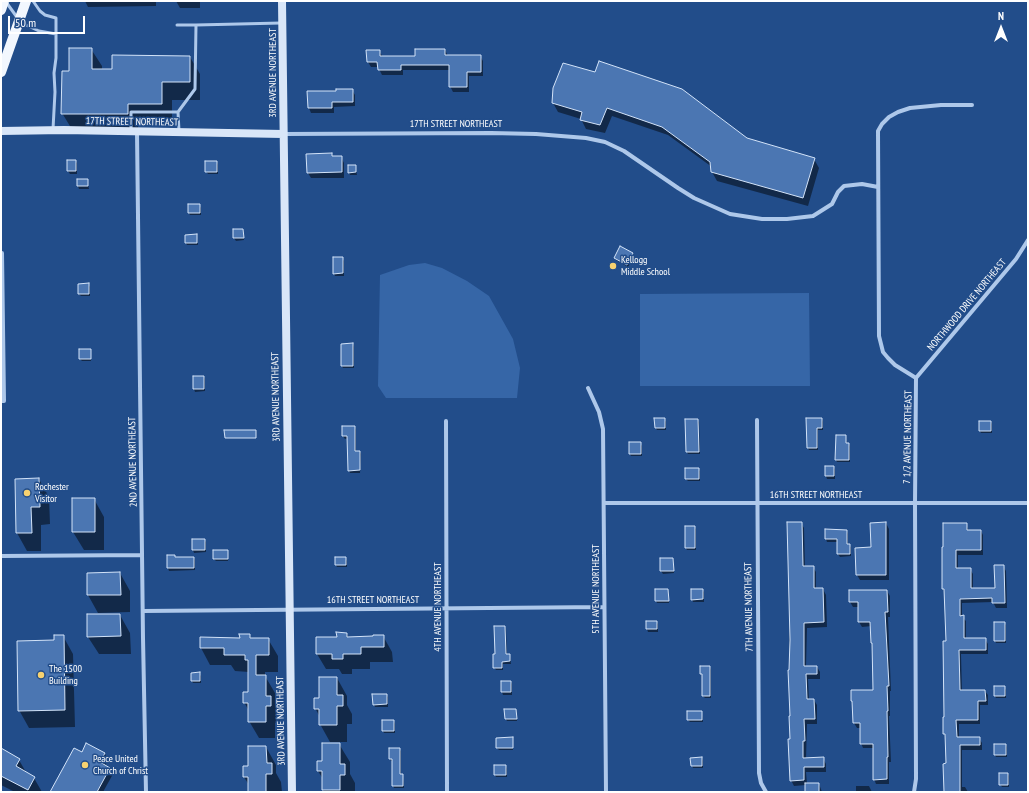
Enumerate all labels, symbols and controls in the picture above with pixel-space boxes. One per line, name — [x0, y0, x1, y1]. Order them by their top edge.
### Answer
scale bar — [10, 8, 87, 34]
north arrow — [981, 8, 1021, 48]
text: N — [998, 9, 1004, 23]
text: 50 m — [15, 15, 36, 30]
street label: 3RD AVENUE NORTHEAST — [267, 28, 279, 118]
street label: 17TH STREET NORTHEAST — [86, 115, 178, 129]
street label: 17TH STREET NORTHEAST — [410, 118, 502, 130]
place label: Kellogg Middle School — [621, 254, 670, 278]
street label: NORTHWOOD DRIVE NORTHEAST — [925, 257, 1009, 353]
marker: Kellogg Middle School — [608, 261, 618, 271]
street label: 3RD AVENUE NORTHEAST — [269, 352, 283, 442]
street label: 7 1/2 AVENUE NORTHEAST — [901, 390, 915, 484]
street label: 2ND AVENUE NORTHEAST — [126, 417, 140, 507]
place label: Rochester Visitor — [35, 481, 69, 504]
marker: Rochester Visitor — [22, 488, 32, 498]
street label: 16TH STREET NORTHEAST — [770, 489, 862, 501]
street label: 5TH AVENUE NORTHEAST — [590, 544, 602, 634]
street label: 4TH AVENUE NORTHEAST — [432, 562, 444, 652]
street label: 7TH AVENUE NORTHEAST — [742, 562, 756, 652]
street label: 16TH STREET NORTHEAST — [327, 594, 419, 606]
place label: The 1500 Building — [49, 663, 82, 686]
marker: The 1500 Building — [36, 670, 46, 680]
street label: 3RD AVENUE NORTHEAST — [274, 676, 288, 766]
place label: Peace United Church of Christ — [93, 753, 148, 776]
marker: Peace United Church of Christ — [80, 760, 90, 770]

